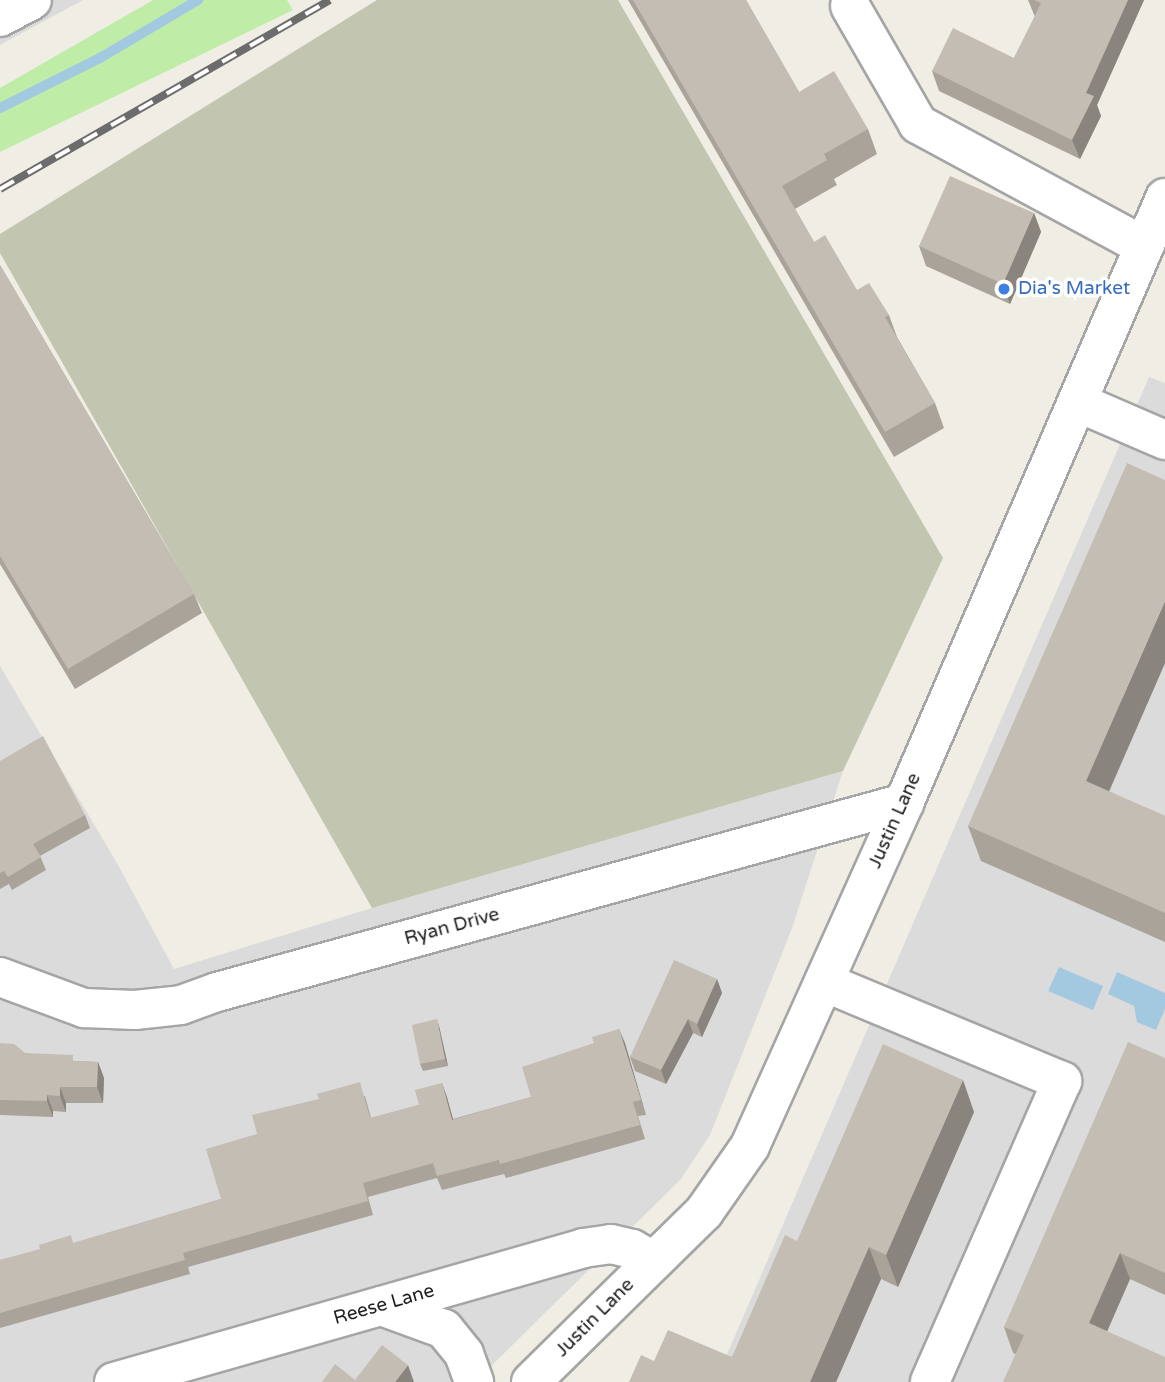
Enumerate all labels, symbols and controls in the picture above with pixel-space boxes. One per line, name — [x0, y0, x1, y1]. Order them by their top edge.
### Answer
place label: Dia's Market — [1018, 278, 1130, 300]
marker: Dia's Market — [996, 281, 1012, 297]
street label: Justin Lane — [864, 770, 926, 872]
street label: Ryan Drive — [402, 903, 502, 951]
street label: Justin Lane — [551, 1274, 639, 1362]
street label: Reese Lane — [331, 1280, 437, 1330]

